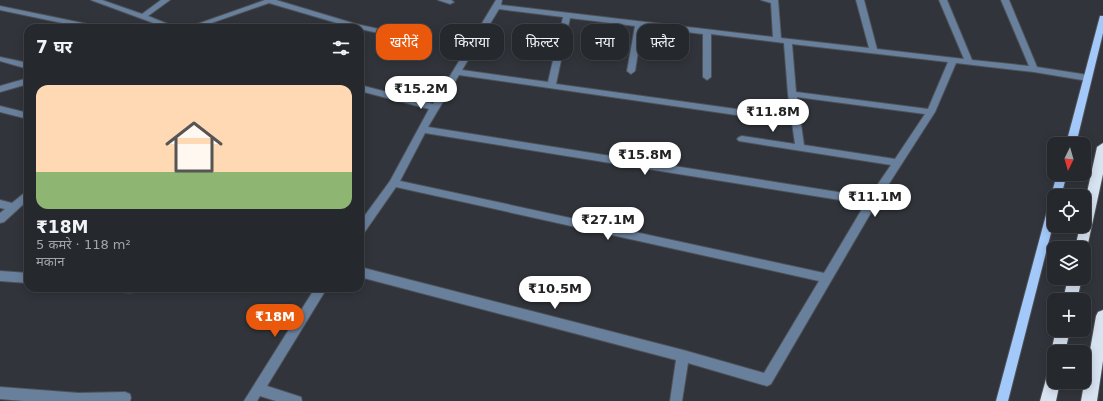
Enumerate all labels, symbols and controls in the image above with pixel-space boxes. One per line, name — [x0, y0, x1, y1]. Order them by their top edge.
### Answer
chip: खरीदें — [376, 24, 432, 60]
chip: किराया — [440, 24, 504, 60]
chip: फ़िल्टर — [512, 24, 573, 60]
chip: नया — [581, 24, 629, 60]
chip: फ़्लैट — [637, 24, 689, 60]
text: 7 घर — [36, 37, 72, 57]
icon: filters — [330, 37, 352, 59]
pin: ₹15.2M — [388, 76, 454, 110]
text: ₹15.2M — [394, 81, 448, 96]
pin: ₹11.8M — [740, 99, 806, 133]
text: ₹11.8M — [746, 104, 800, 119]
icon: home — [158, 111, 230, 183]
north arrow — [1047, 137, 1091, 181]
map controls — [1047, 137, 1091, 389]
pin: ₹15.8M — [612, 142, 678, 176]
text: ₹15.8M — [618, 147, 672, 162]
pin: ₹11.1M — [842, 184, 908, 218]
text: ₹11.1M — [848, 189, 902, 204]
button: locate — [1047, 189, 1091, 233]
pin: ₹27.1M — [575, 207, 641, 241]
text: ₹27.1M — [581, 212, 635, 227]
text: ₹18M — [36, 217, 88, 237]
text: 5 कमरे · 118 m² — [36, 237, 131, 252]
button: layers — [1047, 241, 1091, 285]
text: मकान — [36, 254, 64, 269]
pin: ₹10.5M — [522, 276, 588, 310]
text: ₹10.5M — [528, 281, 582, 296]
button: + — [1047, 293, 1091, 337]
pin: ₹18M — [251, 304, 299, 338]
text: ₹18M — [255, 309, 295, 324]
button: − — [1047, 345, 1091, 389]

